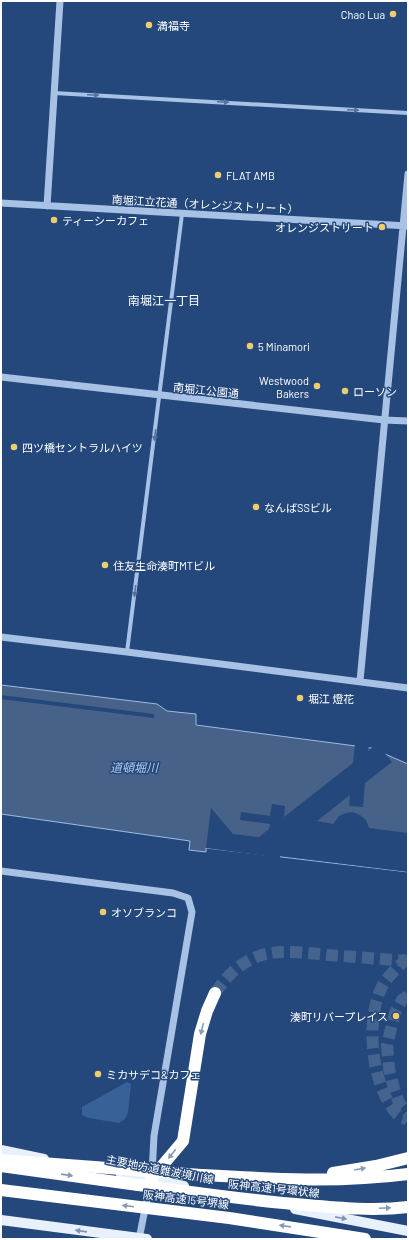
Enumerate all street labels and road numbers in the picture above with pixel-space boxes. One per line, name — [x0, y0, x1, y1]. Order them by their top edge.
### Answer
street label: 南堀江立花通（オレンジストリート） — [111, 193, 299, 215]
street label: 南堀江公園通 — [173, 380, 239, 400]
street label: 主要地方道難波境川線 — [105, 1152, 215, 1186]
street label: 阪神高速1号環状線 — [228, 1177, 320, 1199]
street label: 阪神高速15号堺線 — [142, 1187, 230, 1211]

